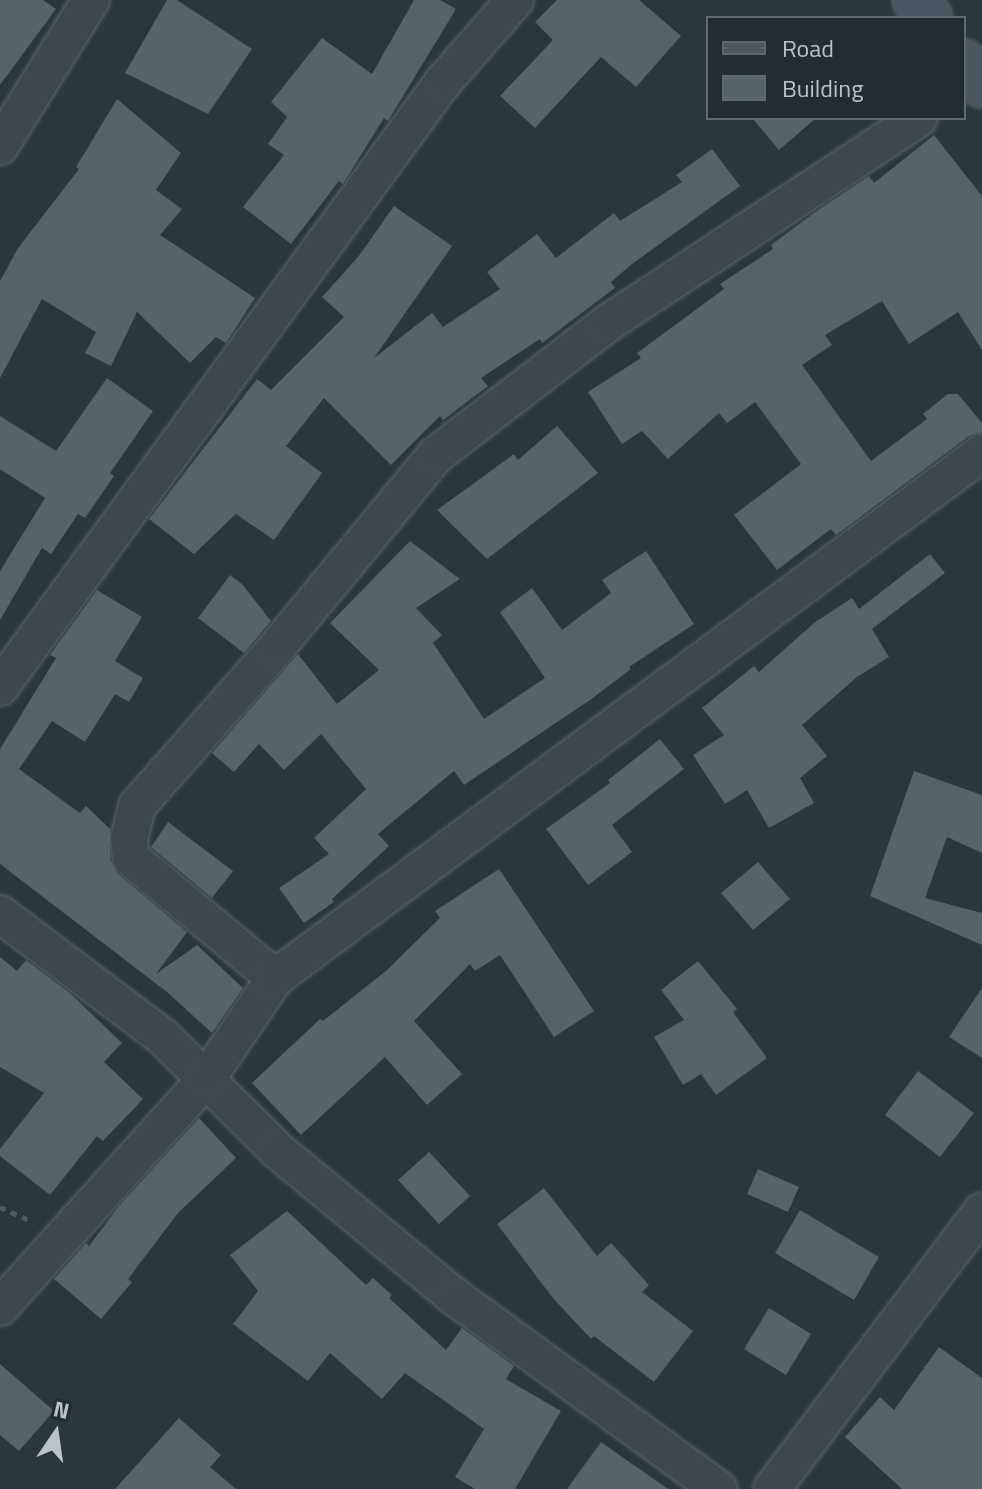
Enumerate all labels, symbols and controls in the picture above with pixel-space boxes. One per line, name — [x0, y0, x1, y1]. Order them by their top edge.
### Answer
legend — [706, 16, 966, 120]
text: Road — [782, 30, 834, 66]
text: Building — [782, 70, 864, 106]
text: N — [50, 1391, 73, 1428]
north arrow — [16, 1393, 96, 1473]

